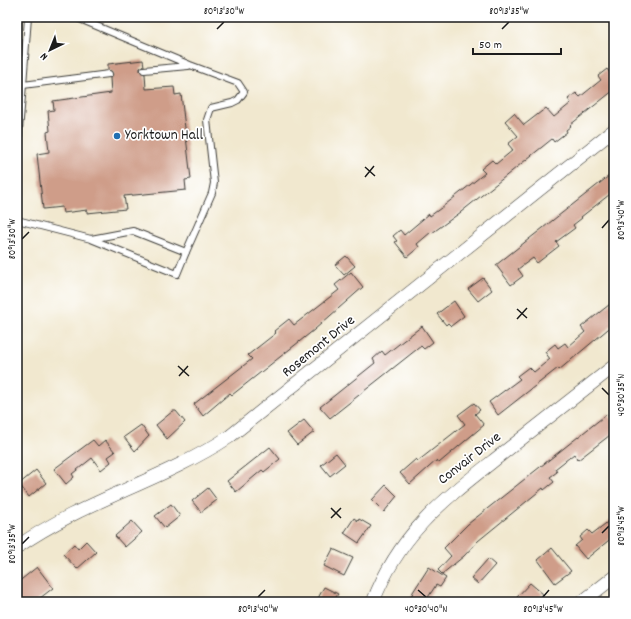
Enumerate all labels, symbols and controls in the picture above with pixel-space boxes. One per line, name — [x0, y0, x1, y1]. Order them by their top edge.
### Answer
text: 80°13'30"W — [204, 5, 244, 19]
text: 80°13'35"W — [489, 5, 529, 19]
north arrow — [30, 30, 70, 70]
scale bar — [473, 30, 561, 56]
text: 50 m — [479, 37, 502, 54]
text: N — [37, 48, 52, 64]
place label: Yorktown Hall — [125, 125, 203, 147]
marker: Yorktown Hall — [112, 131, 122, 141]
text: 80°13'40"W — [615, 200, 629, 240]
text: 80°13'30"W — [6, 219, 20, 259]
street label: Rosemont Drive — [278, 310, 361, 383]
text: 40°30'35"N — [615, 374, 629, 416]
street label: Convair Drive — [434, 427, 507, 491]
text: 80°13'45"W — [615, 506, 629, 546]
text: 80°13'35"W — [6, 524, 20, 564]
text: 80°13'40"W — [238, 603, 278, 617]
text: 40°30'40"N — [405, 603, 447, 617]
text: 80°13'45"W — [523, 603, 563, 617]

